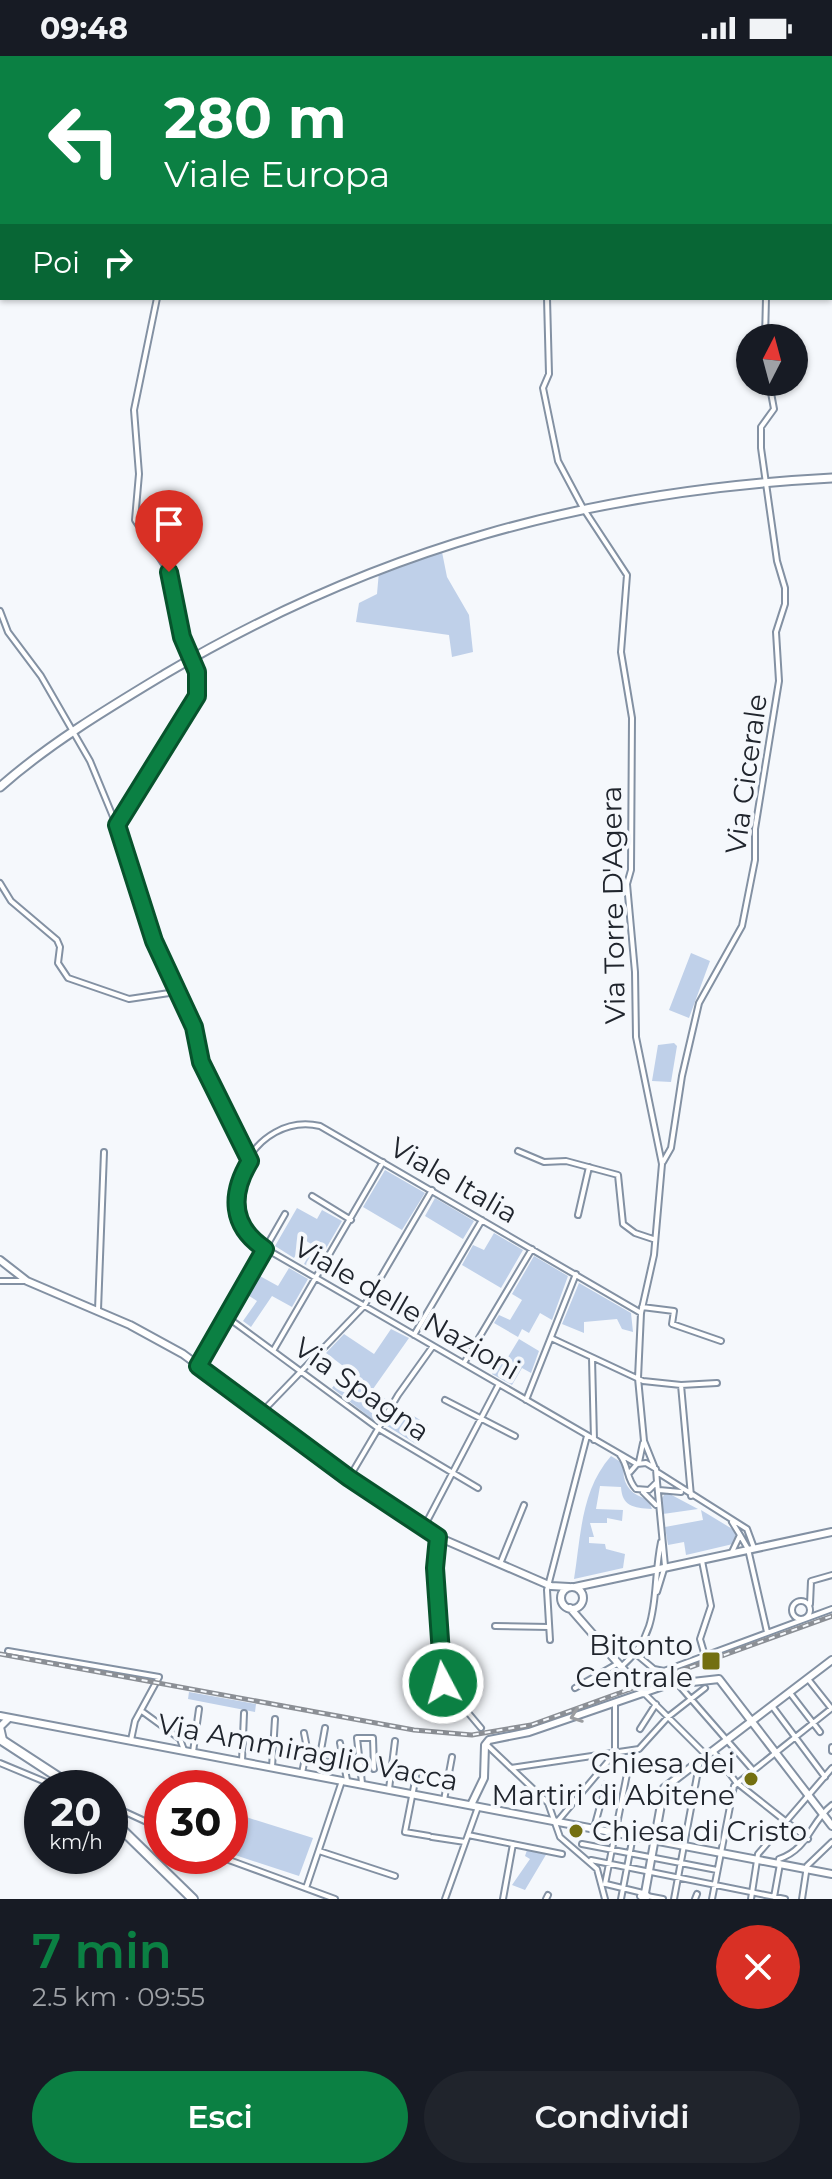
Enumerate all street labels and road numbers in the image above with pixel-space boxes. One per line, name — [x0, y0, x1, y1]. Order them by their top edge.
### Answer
street label: Via Cicerale — [718, 692, 774, 856]
street label: Via Torre D'Agera — [594, 786, 632, 1024]
street label: Viale Italia — [384, 1130, 524, 1230]
street label: Viale delle Nazioni — [288, 1229, 526, 1387]
street label: Via Spagna — [288, 1330, 436, 1448]
street label: Via Ammiraglio Vacca — [155, 1706, 461, 1798]

